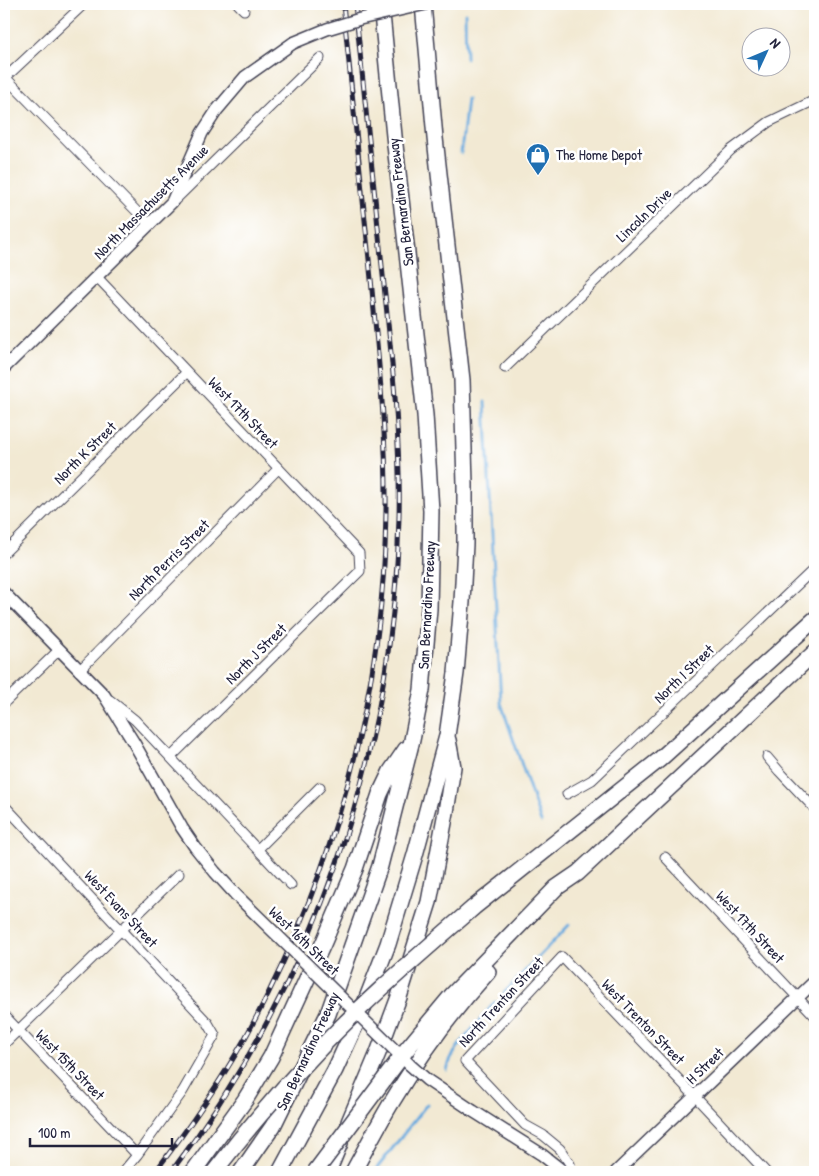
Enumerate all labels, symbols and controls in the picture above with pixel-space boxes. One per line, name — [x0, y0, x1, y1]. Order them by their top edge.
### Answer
north arrow — [742, 28, 792, 78]
text: N — [766, 33, 786, 52]
street label: San Bernardino Freeway — [382, 137, 419, 267]
street label: North Massachusetts Avenue — [89, 140, 213, 264]
shop icon: The Home Depot — [525, 142, 551, 176]
place label: The Home Depot — [556, 144, 643, 165]
street label: Lincoln Drive — [611, 183, 676, 247]
street label: West 17th Street — [204, 372, 284, 454]
street label: North K Street — [49, 416, 121, 489]
street label: North Perris Street — [123, 514, 214, 605]
street label: San Bernardino Freeway — [413, 540, 440, 670]
street label: North J Street — [220, 618, 291, 689]
street label: North I Street — [649, 639, 719, 708]
street label: West Evans Street — [80, 865, 163, 953]
street label: West 17th Street — [711, 886, 790, 968]
street label: West 16th Street — [264, 902, 345, 980]
street label: North Trenton Street — [453, 951, 549, 1051]
street label: West Trenton Street — [597, 974, 690, 1070]
street label: San Bernardino Freeway — [271, 988, 344, 1114]
street label: West 15th Street — [31, 1025, 110, 1105]
street label: H Street — [681, 1042, 729, 1089]
scale bar — [30, 1116, 172, 1148]
text: 100 m — [38, 1122, 71, 1143]

